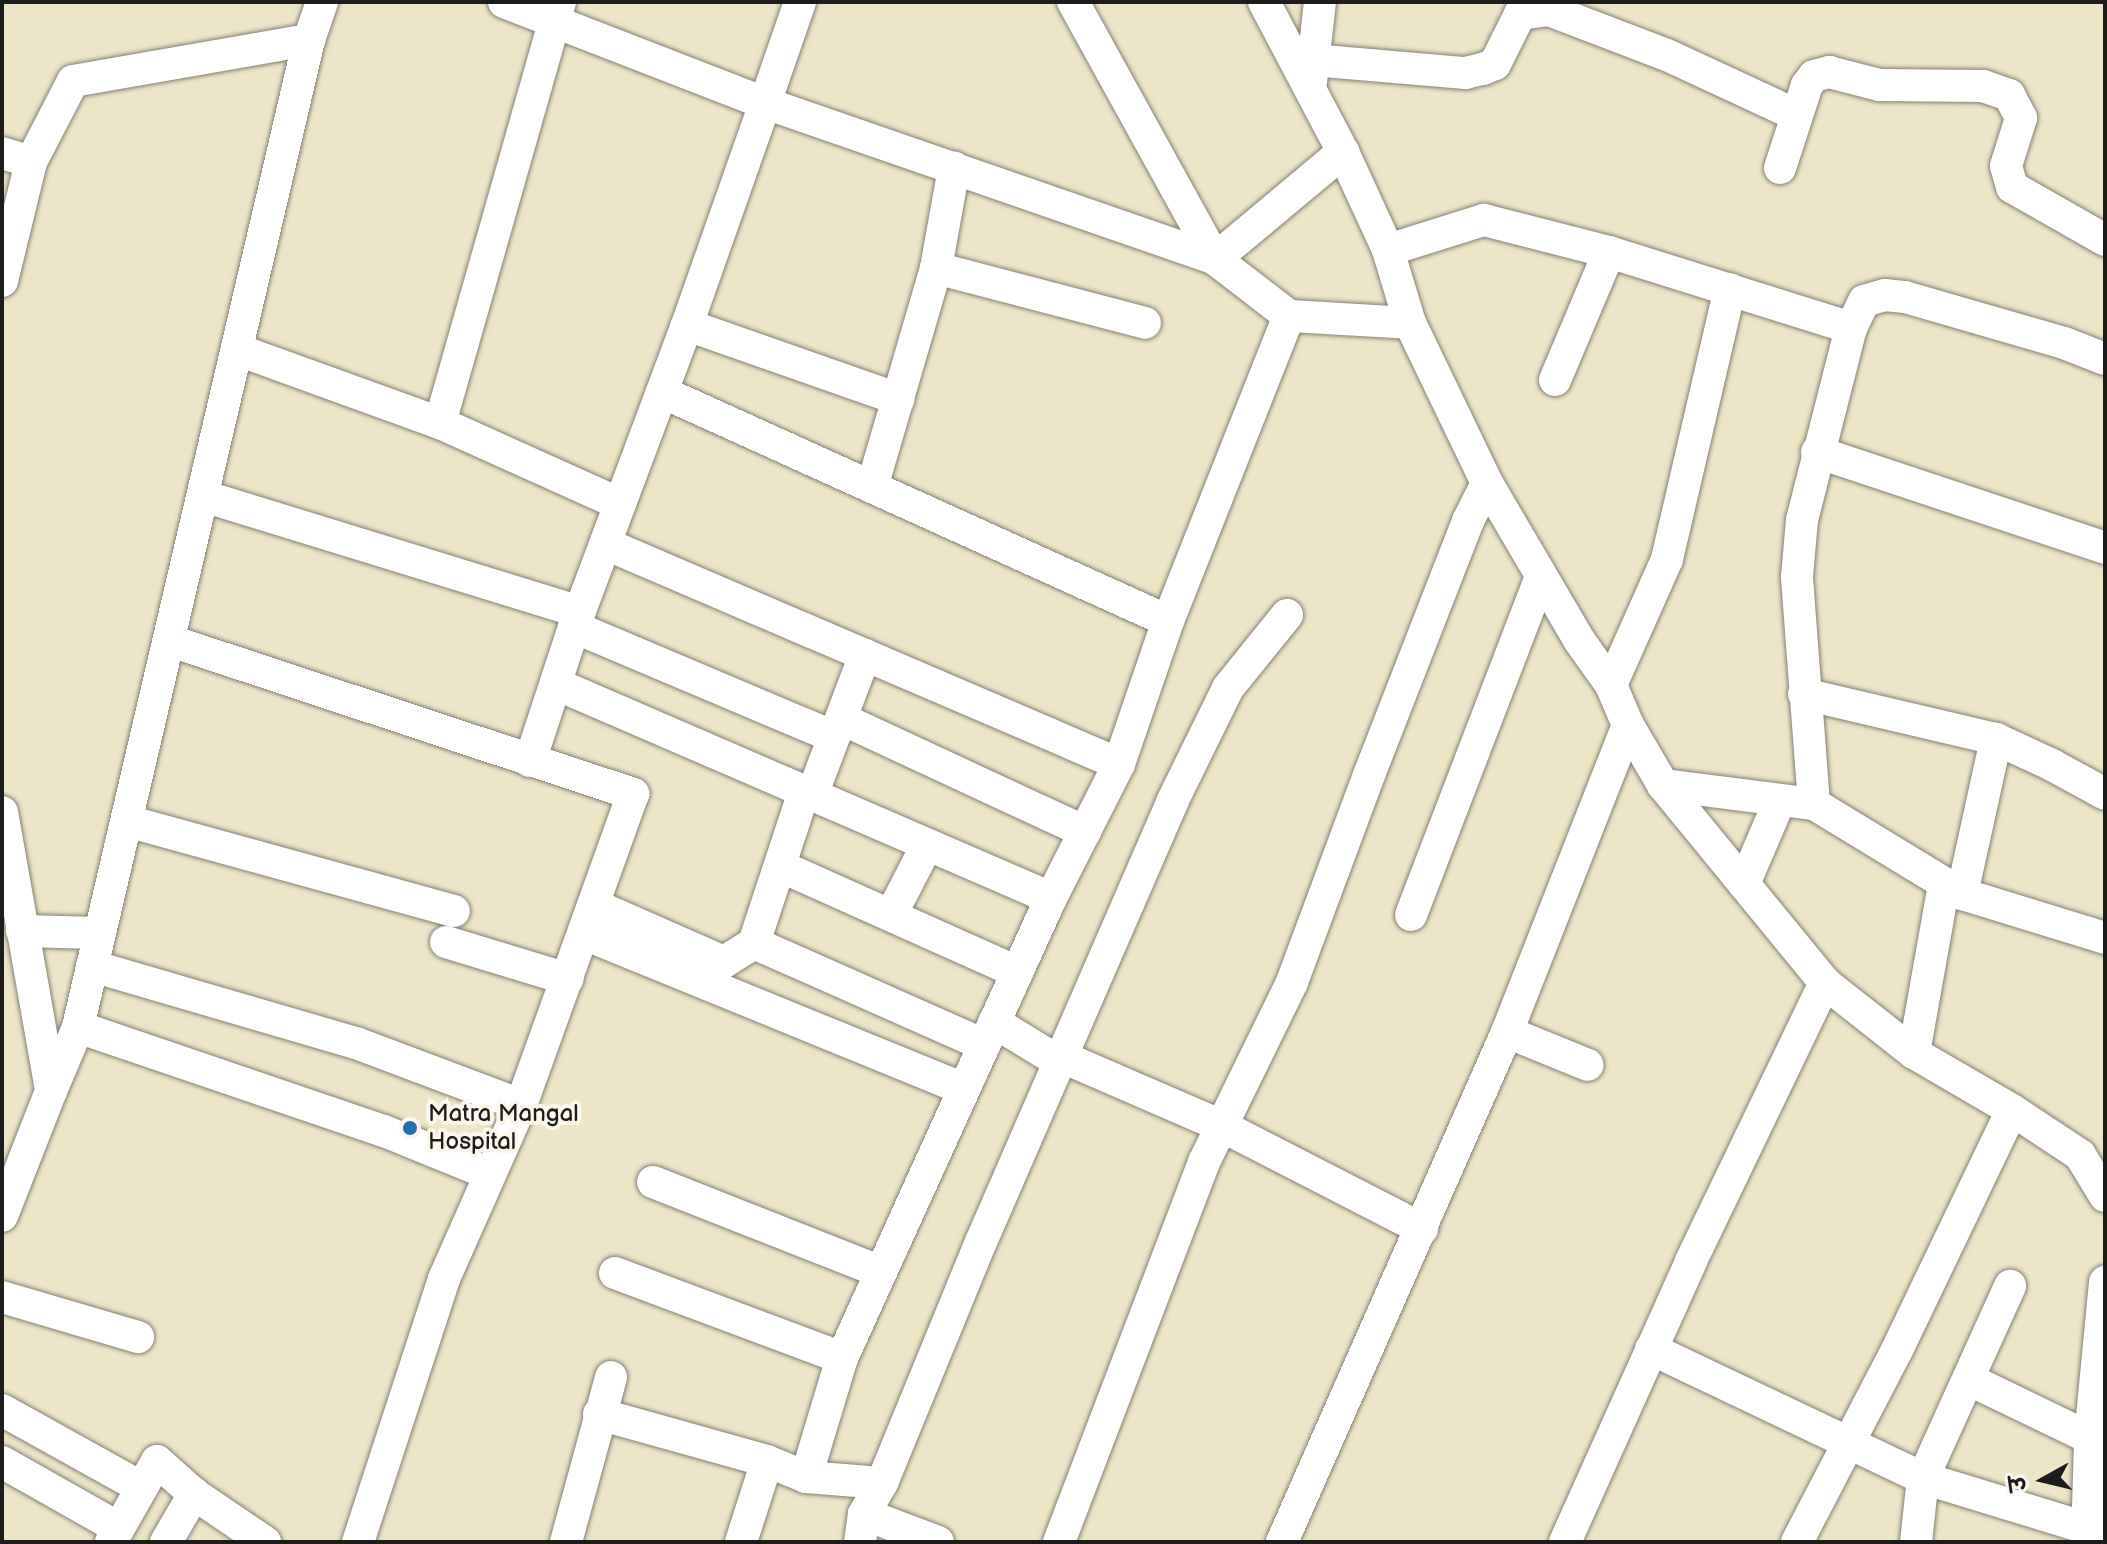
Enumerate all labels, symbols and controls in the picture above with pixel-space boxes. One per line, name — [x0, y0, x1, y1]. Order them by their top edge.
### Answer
place label: Matra Mangal Hospital — [428, 1100, 579, 1156]
marker: Matra Mangal Hospital — [399, 1117, 421, 1139]
north arrow — [2003, 1440, 2083, 1520]
text: उ — [2004, 1474, 2033, 1493]

